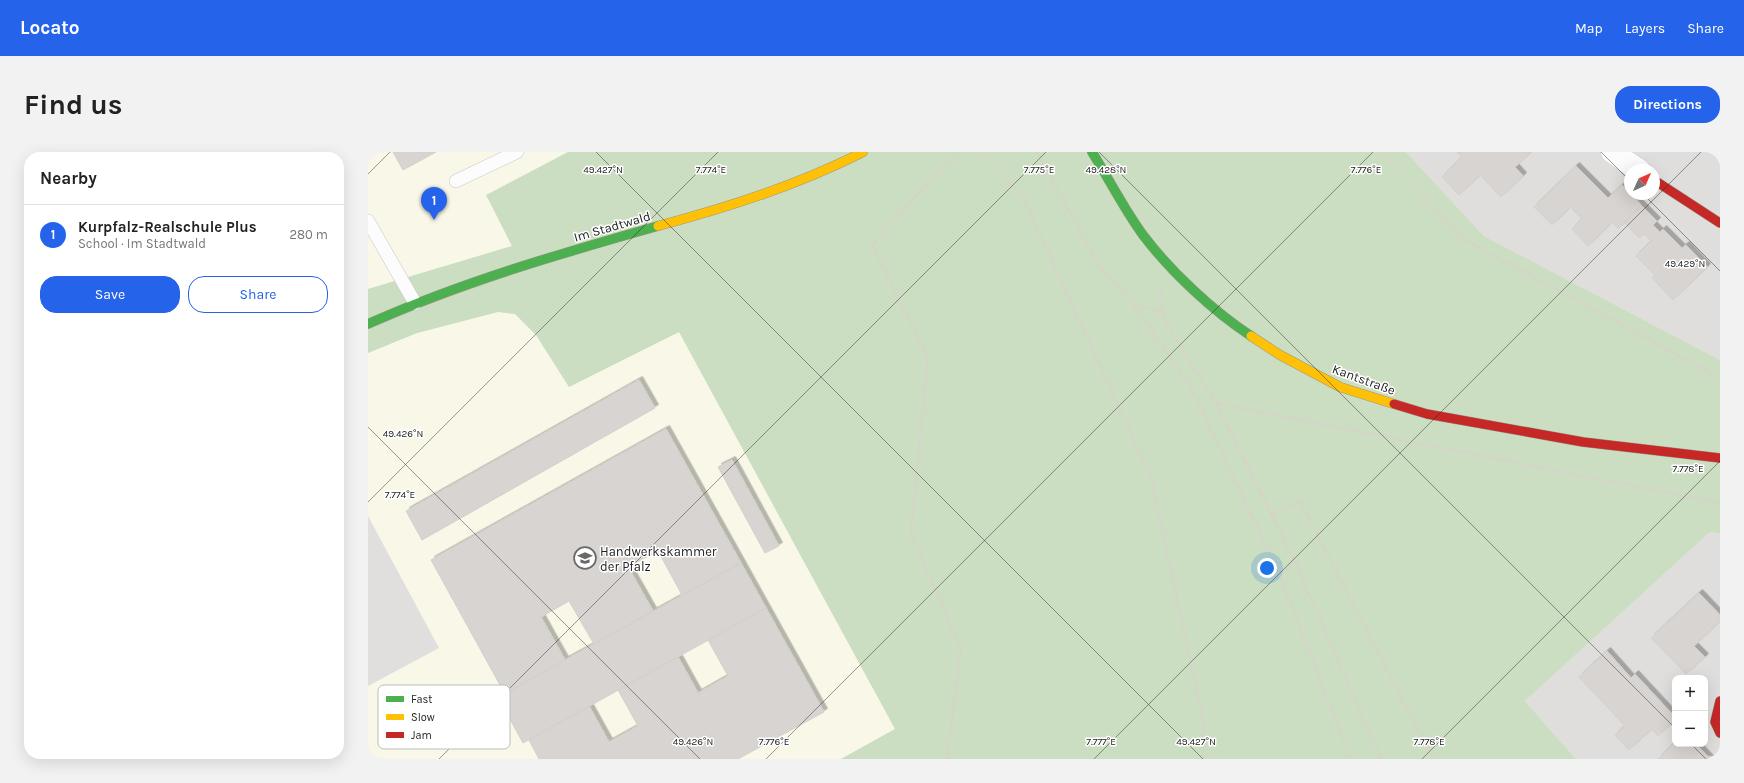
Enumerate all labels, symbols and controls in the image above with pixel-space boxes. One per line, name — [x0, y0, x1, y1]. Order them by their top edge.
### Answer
text: Locato — [20, 17, 80, 39]
text: Map — [1575, 20, 1603, 37]
text: Layers — [1625, 20, 1665, 37]
text: Share — [1687, 20, 1724, 37]
button: Directions — [1615, 86, 1720, 123]
text: Find us — [24, 88, 123, 121]
text: 49.427°N — [583, 164, 623, 176]
text: 7.774°E — [696, 164, 726, 176]
text: 7.775°E — [1024, 164, 1054, 176]
text: 49.428°N — [1086, 164, 1126, 176]
text: 7.776°E — [1351, 164, 1381, 176]
north arrow — [1624, 164, 1660, 200]
text: Nearby — [40, 168, 97, 188]
pin: 1 — [421, 187, 447, 220]
street label: Im Stadtwald — [572, 208, 652, 245]
text: Kurpfalz-Realschule Plus — [78, 218, 257, 236]
text: 1 — [51, 227, 55, 242]
text: 280 m — [290, 227, 328, 242]
text: School · Im Stadtwald — [78, 236, 206, 251]
text: 49.429°N — [1665, 258, 1705, 270]
button: Save — [40, 276, 180, 313]
button: Share — [188, 276, 328, 313]
street label: Kantstraße — [1330, 361, 1398, 398]
text: 49.426°N — [383, 428, 423, 440]
text: 7.778°E — [1672, 463, 1704, 475]
text: 7.774°E — [385, 489, 415, 501]
place label: Handwerkskammer der Pfalz — [600, 544, 717, 574]
school or university icon: Handwerkskammer der Pfalz — [572, 545, 598, 571]
your location — [1257, 558, 1277, 578]
map controls — [1672, 675, 1708, 747]
button: + — [1672, 675, 1708, 711]
legend — [378, 685, 510, 749]
text: Fast — [411, 693, 432, 706]
text: Slow — [411, 711, 435, 724]
button: − — [1672, 711, 1708, 747]
text: Jam — [411, 729, 432, 742]
text: 49.426°N — [673, 736, 713, 748]
text: 7.776°E — [759, 736, 789, 748]
text: 7.777°E — [1086, 736, 1116, 748]
text: 49.427°N — [1176, 736, 1216, 748]
text: 7.778°E — [1413, 736, 1445, 748]

